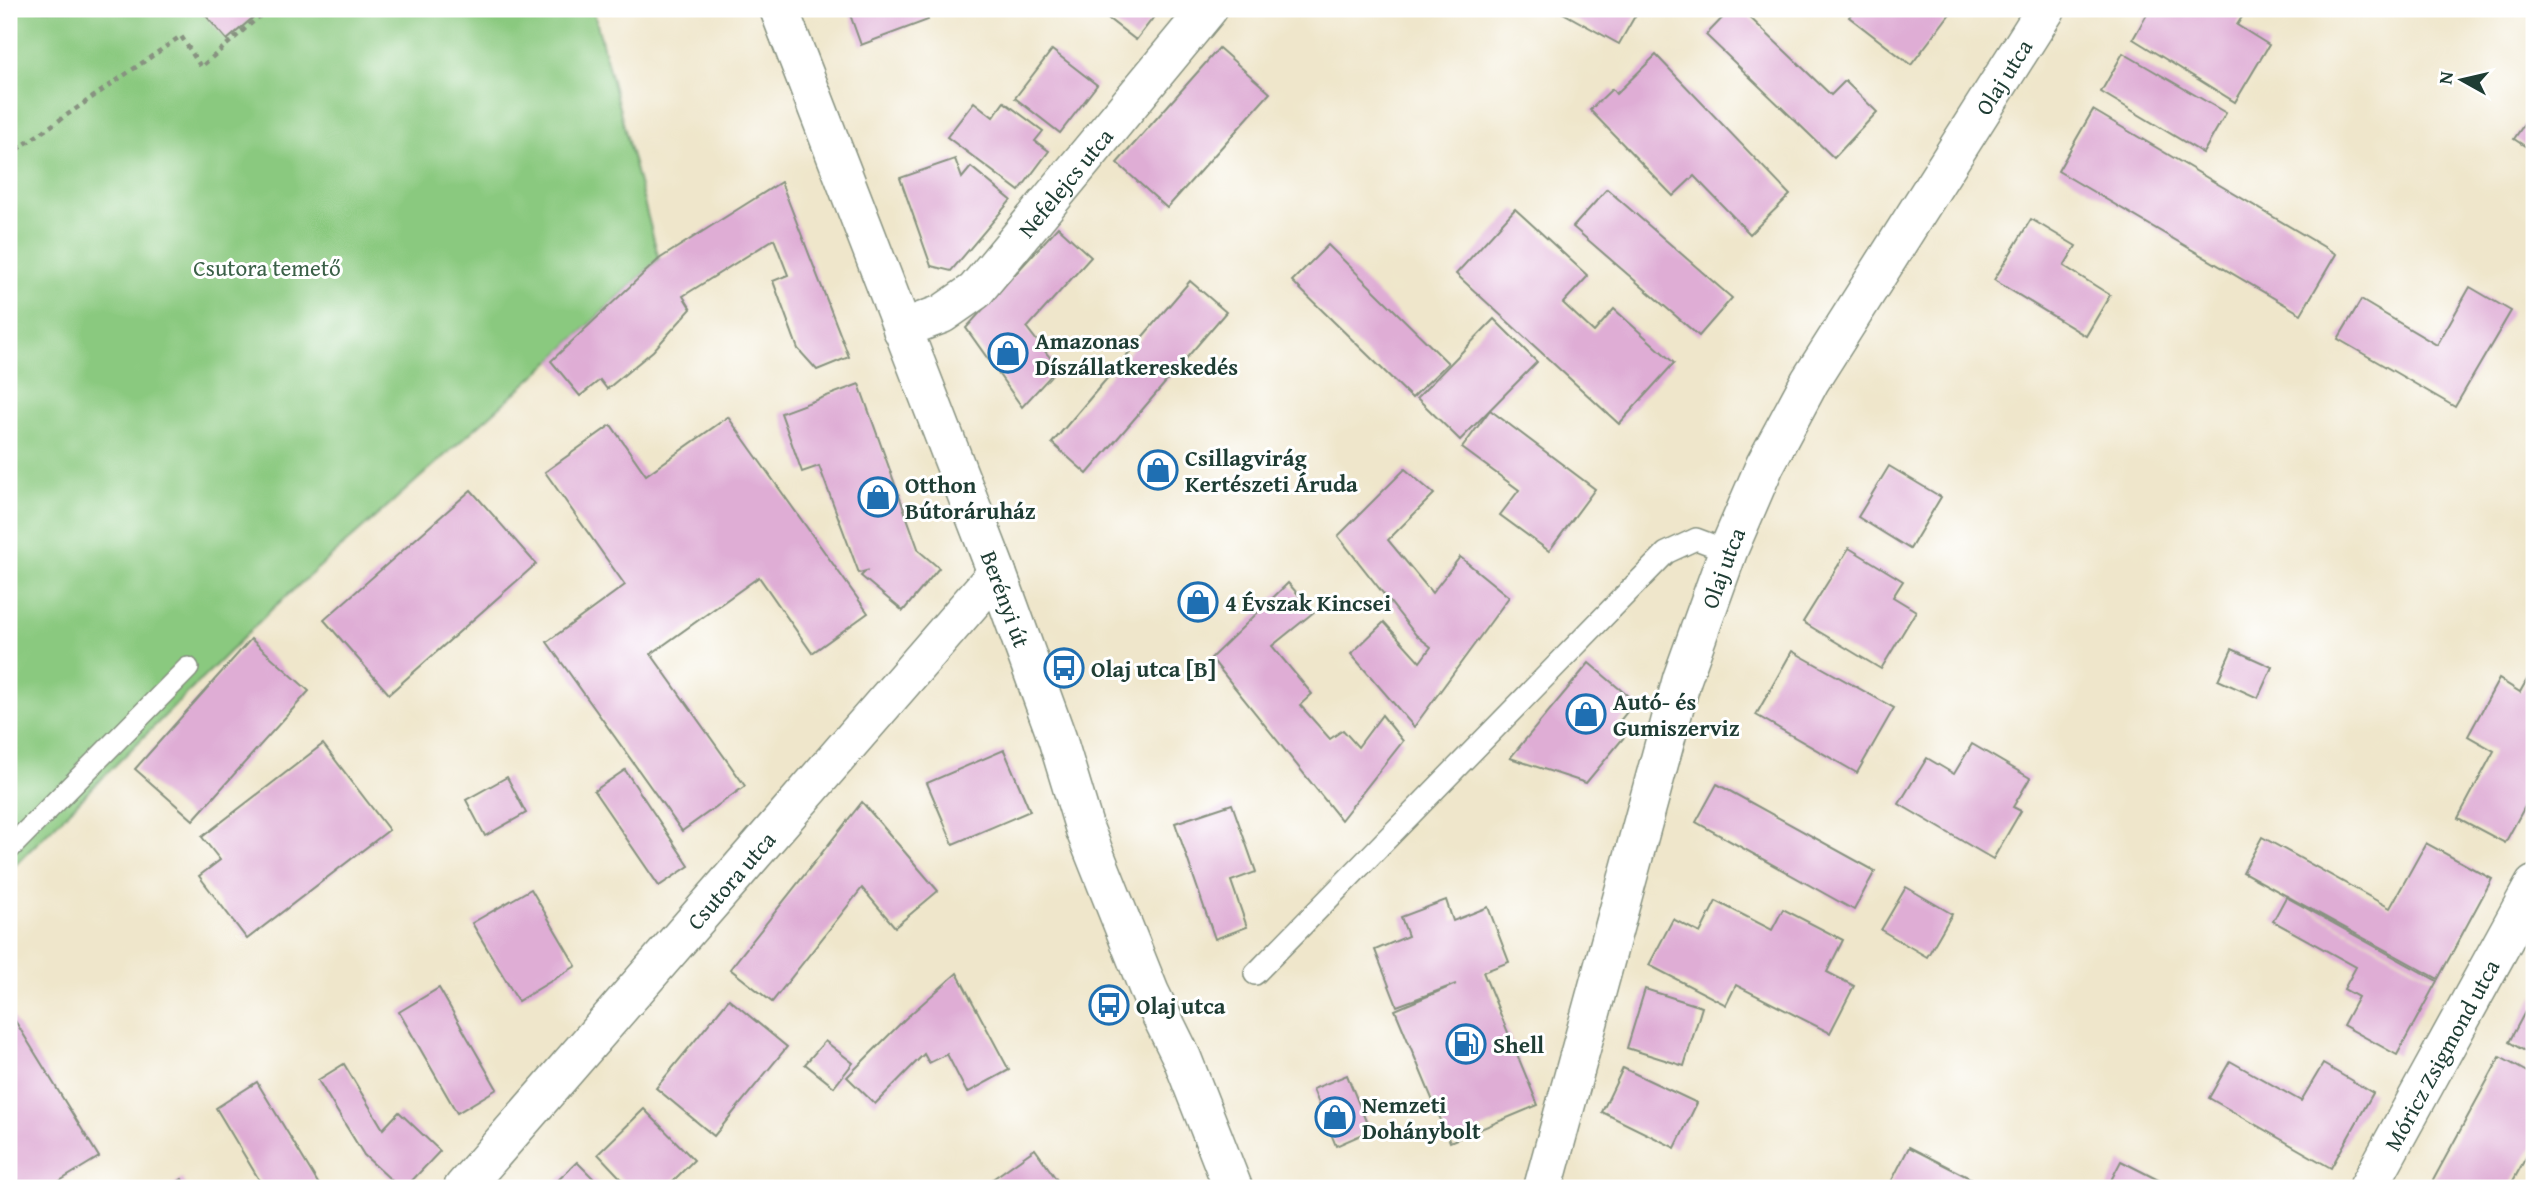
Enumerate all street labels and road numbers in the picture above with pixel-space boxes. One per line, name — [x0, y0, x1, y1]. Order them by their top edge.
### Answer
street label: Olaj utca — [1967, 32, 2040, 121]
street label: Nefelejcs utca — [1010, 120, 1120, 244]
street label: Olaj utca — [1692, 522, 1753, 613]
street label: Berényi út — [973, 546, 1039, 652]
street label: Csutora utca — [678, 823, 783, 936]
street label: Móricz Zsigmond utca — [2375, 953, 2507, 1156]

